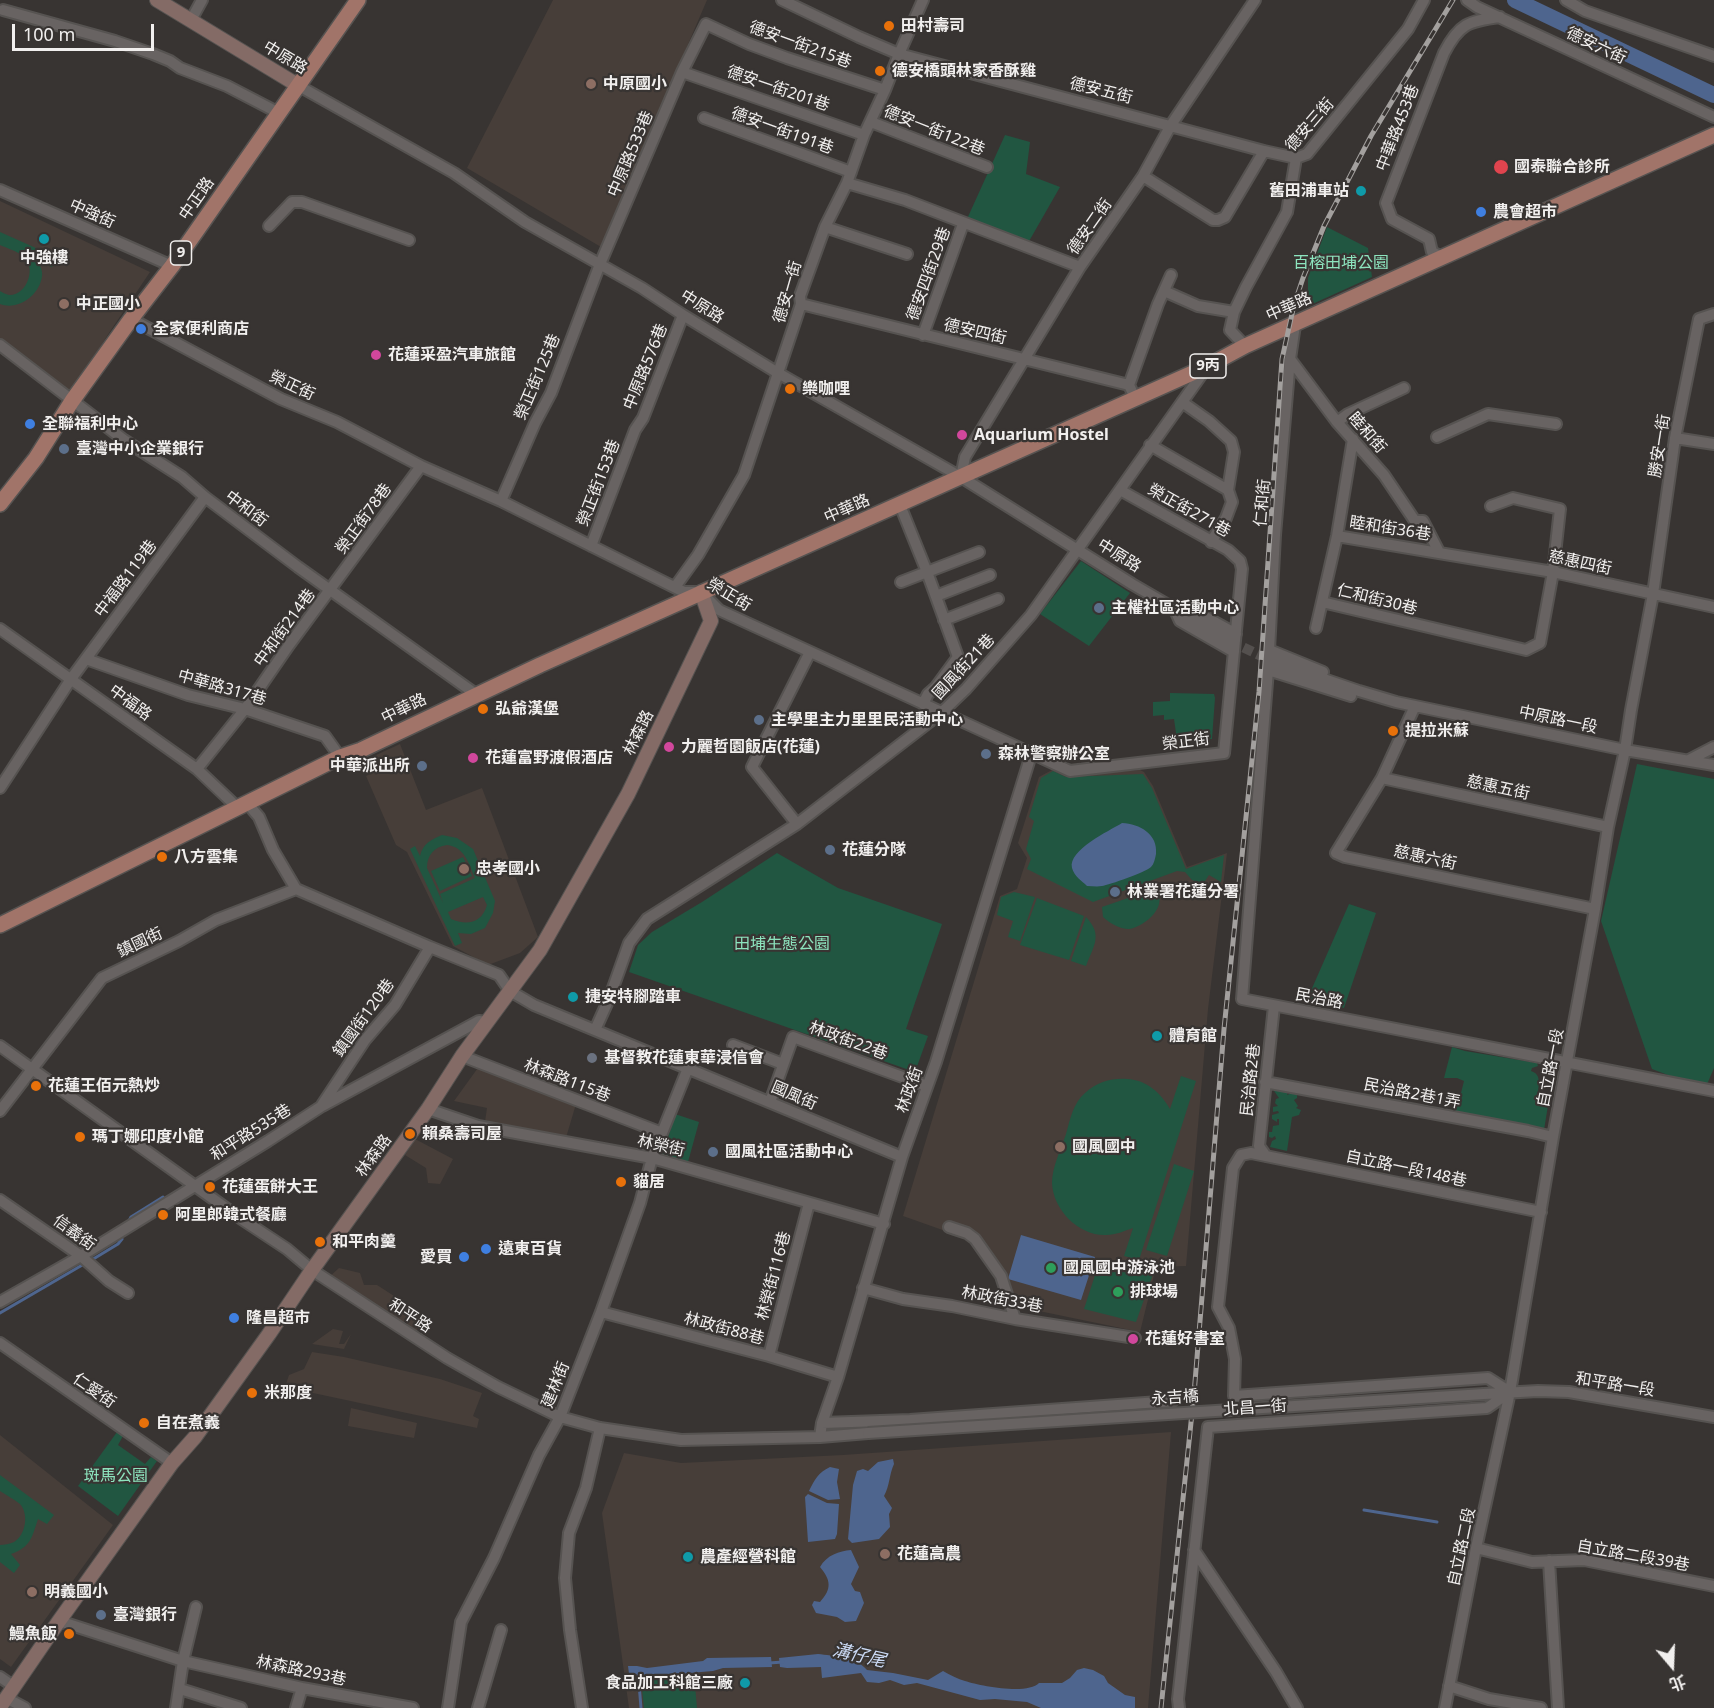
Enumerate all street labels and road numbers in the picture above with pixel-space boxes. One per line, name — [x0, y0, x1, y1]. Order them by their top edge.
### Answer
street label: 德安一街215巷 — [746, 18, 854, 72]
street label: 德安六街 — [1563, 24, 1629, 68]
street label: 中原路 — [259, 37, 311, 79]
street label: 德安一街201巷 — [724, 62, 832, 116]
street label: 德安五街 — [1068, 74, 1134, 108]
street label: 中華路453巷 — [1373, 82, 1423, 174]
street label: 德安三街 — [1282, 95, 1338, 155]
street label: 德安一街122巷 — [881, 102, 987, 160]
street label: 德安一街191巷 — [728, 104, 836, 158]
street label: 中原路533巷 — [604, 108, 658, 200]
street label: 中正路 — [175, 174, 219, 224]
street label: 中強街 — [66, 195, 118, 233]
street label: 德安二街 — [1064, 195, 1116, 259]
street label: 德安四街29巷 — [903, 225, 955, 323]
road number: 9 — [170, 241, 192, 265]
street label: 德安一街 — [770, 259, 806, 325]
street label: 中原路 — [677, 286, 727, 328]
street label: 中華路 — [1263, 288, 1315, 326]
street label: 德安四街 — [942, 315, 1008, 349]
street label: 中原路576巷 — [620, 321, 672, 413]
street label: 榮正街125巷 — [511, 331, 565, 423]
road number: 9丙 — [1190, 354, 1226, 378]
street label: 榮正街 — [266, 367, 318, 405]
street label: 睦和街 — [1344, 409, 1390, 457]
street label: 勝安一街 — [1646, 413, 1674, 479]
street label: 榮正街153巷 — [574, 437, 624, 529]
street label: 仁和街 — [1251, 478, 1275, 528]
street label: 榮正街78巷 — [332, 480, 396, 558]
street label: 榮正街271巷 — [1144, 480, 1234, 542]
street label: 中和街 — [221, 487, 271, 531]
street label: 中華路 — [821, 490, 873, 528]
street label: 睦和街36巷 — [1348, 513, 1432, 545]
street label: 中原路 — [1094, 535, 1144, 577]
street label: 中福路119巷 — [91, 537, 161, 621]
street label: 慈惠四街 — [1547, 547, 1613, 579]
street label: 榮正街 — [703, 574, 755, 616]
street label: 仁和街30巷 — [1335, 581, 1419, 619]
street label: 中和街214巷 — [250, 585, 320, 671]
street label: 國風街21巷 — [929, 630, 999, 704]
street label: 中華路317巷 — [175, 666, 269, 710]
street label: 中福路 — [105, 681, 155, 725]
street label: 中華路 — [378, 690, 430, 728]
street label: 中原路一段 — [1517, 702, 1599, 738]
street label: 林森路 — [620, 707, 658, 759]
street label: 榮正街 — [1161, 730, 1211, 754]
street label: 慈惠五街 — [1465, 772, 1531, 804]
street label: 慈惠六街 — [1392, 842, 1458, 874]
street label: 鎮國街 — [114, 924, 166, 962]
street label: 鎮國街120巷 — [329, 975, 399, 1061]
street label: 民治路 — [1294, 985, 1344, 1013]
street label: 林政街22巷 — [806, 1018, 890, 1064]
street label: 自立路一段 — [1534, 1027, 1568, 1109]
street label: 民治路2巷 — [1238, 1043, 1264, 1117]
street label: 林森路115巷 — [521, 1056, 613, 1106]
street label: 林政街 — [893, 1064, 927, 1116]
street label: 民治路2巷1弄 — [1362, 1075, 1462, 1113]
street label: 國風街 — [768, 1078, 820, 1114]
street label: 和平路535巷 — [207, 1101, 295, 1165]
street label: 林森路 — [352, 1131, 396, 1181]
street label: 林榮街 — [635, 1131, 687, 1161]
street label: 自立路一段148巷 — [1344, 1147, 1468, 1191]
street label: 信義街 — [49, 1211, 99, 1255]
street label: 林榮街116巷 — [753, 1229, 795, 1323]
street label: 林政街33巷 — [960, 1283, 1044, 1317]
street label: 和平路 — [385, 1295, 435, 1337]
street label: 林政街88巷 — [682, 1309, 766, 1349]
street label: 建林街 — [538, 1359, 574, 1411]
street label: 仁愛街 — [69, 1369, 119, 1413]
street label: 和平路一段 — [1574, 1369, 1656, 1401]
street label: 永吉橋 — [1150, 1387, 1200, 1409]
street label: 北昌一街 — [1222, 1396, 1288, 1420]
street label: 自立路二段 — [1444, 1506, 1480, 1588]
street label: 自立路二段39巷 — [1575, 1537, 1691, 1575]
street label: 林森路293巷 — [254, 1652, 348, 1690]

